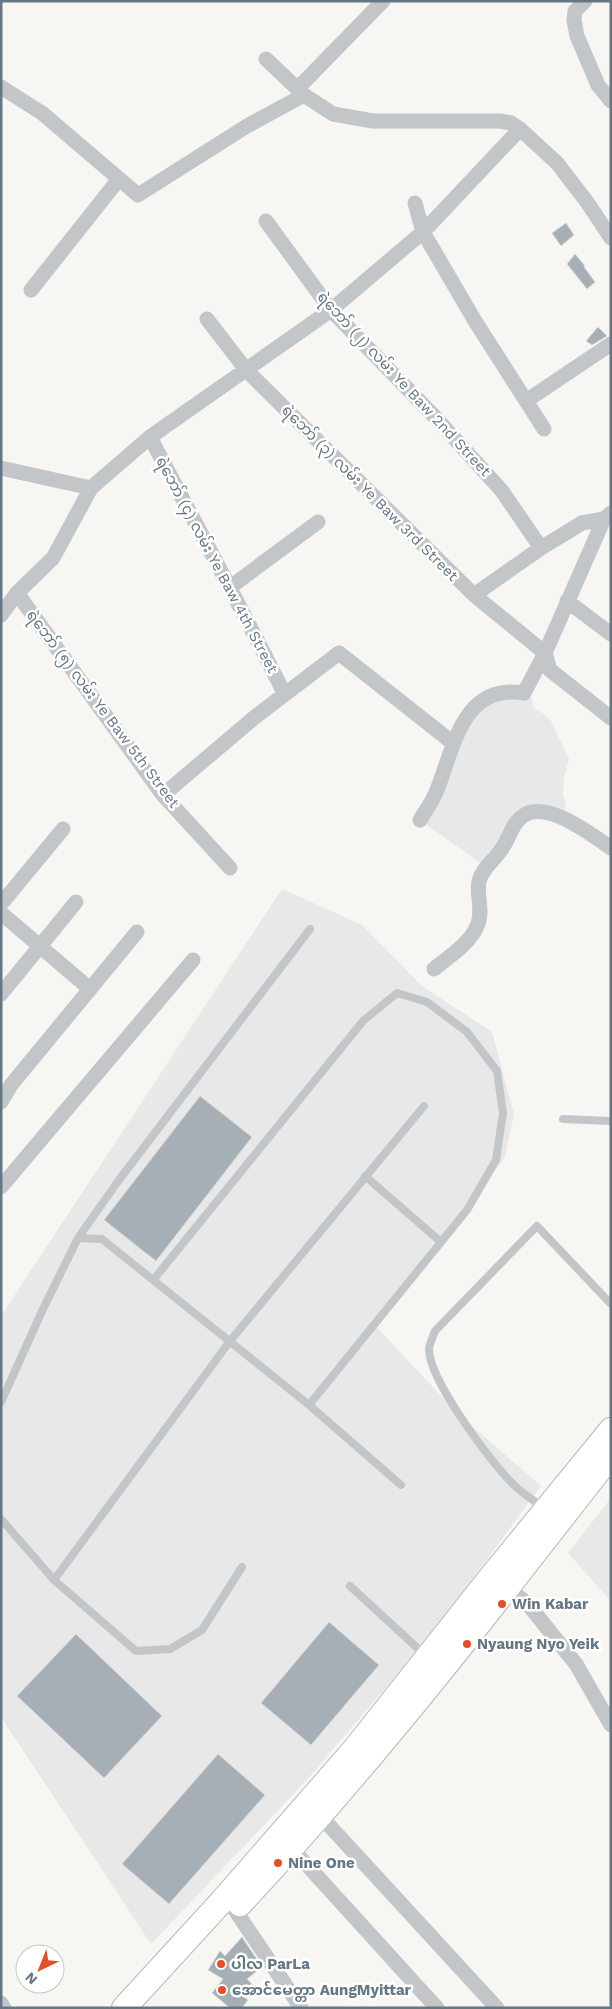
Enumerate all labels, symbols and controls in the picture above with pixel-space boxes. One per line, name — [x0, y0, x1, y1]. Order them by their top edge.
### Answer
street label: ရဲဘော် (၂) လမ်း Ye Baw 2nd Street — [311, 287, 496, 483]
street label: ရဲဘော် (၃) လမ်း Ye Baw 3rd Street — [276, 400, 463, 587]
street label: ရဲဘော် (၄) လမ်း Ye Baw 4th Street — [150, 453, 283, 678]
street label: ရဲဘော် (၅) လမ်း Ye Baw 5th Street — [20, 606, 184, 814]
place label: Win Kabar — [512, 1595, 589, 1613]
marker: Win Kabar — [496, 1598, 508, 1610]
place label: Nyaung Nyo Yeik — [477, 1635, 600, 1653]
marker: Nyaung Nyo Yeik — [461, 1638, 473, 1650]
place label: Nine One — [288, 1854, 355, 1872]
marker: Nine One — [272, 1857, 284, 1869]
north arrow — [15, 1944, 65, 1994]
place label: ပါလ ParLa — [231, 1955, 310, 1973]
marker: ပါလ ParLa — [215, 1958, 227, 1970]
text: N — [22, 1969, 40, 1988]
place label: အောင်မေတ္တာ AungMyittar — [232, 1980, 412, 2002]
marker: အောင်မေတ္တာ AungMyittar — [216, 1984, 228, 1996]

